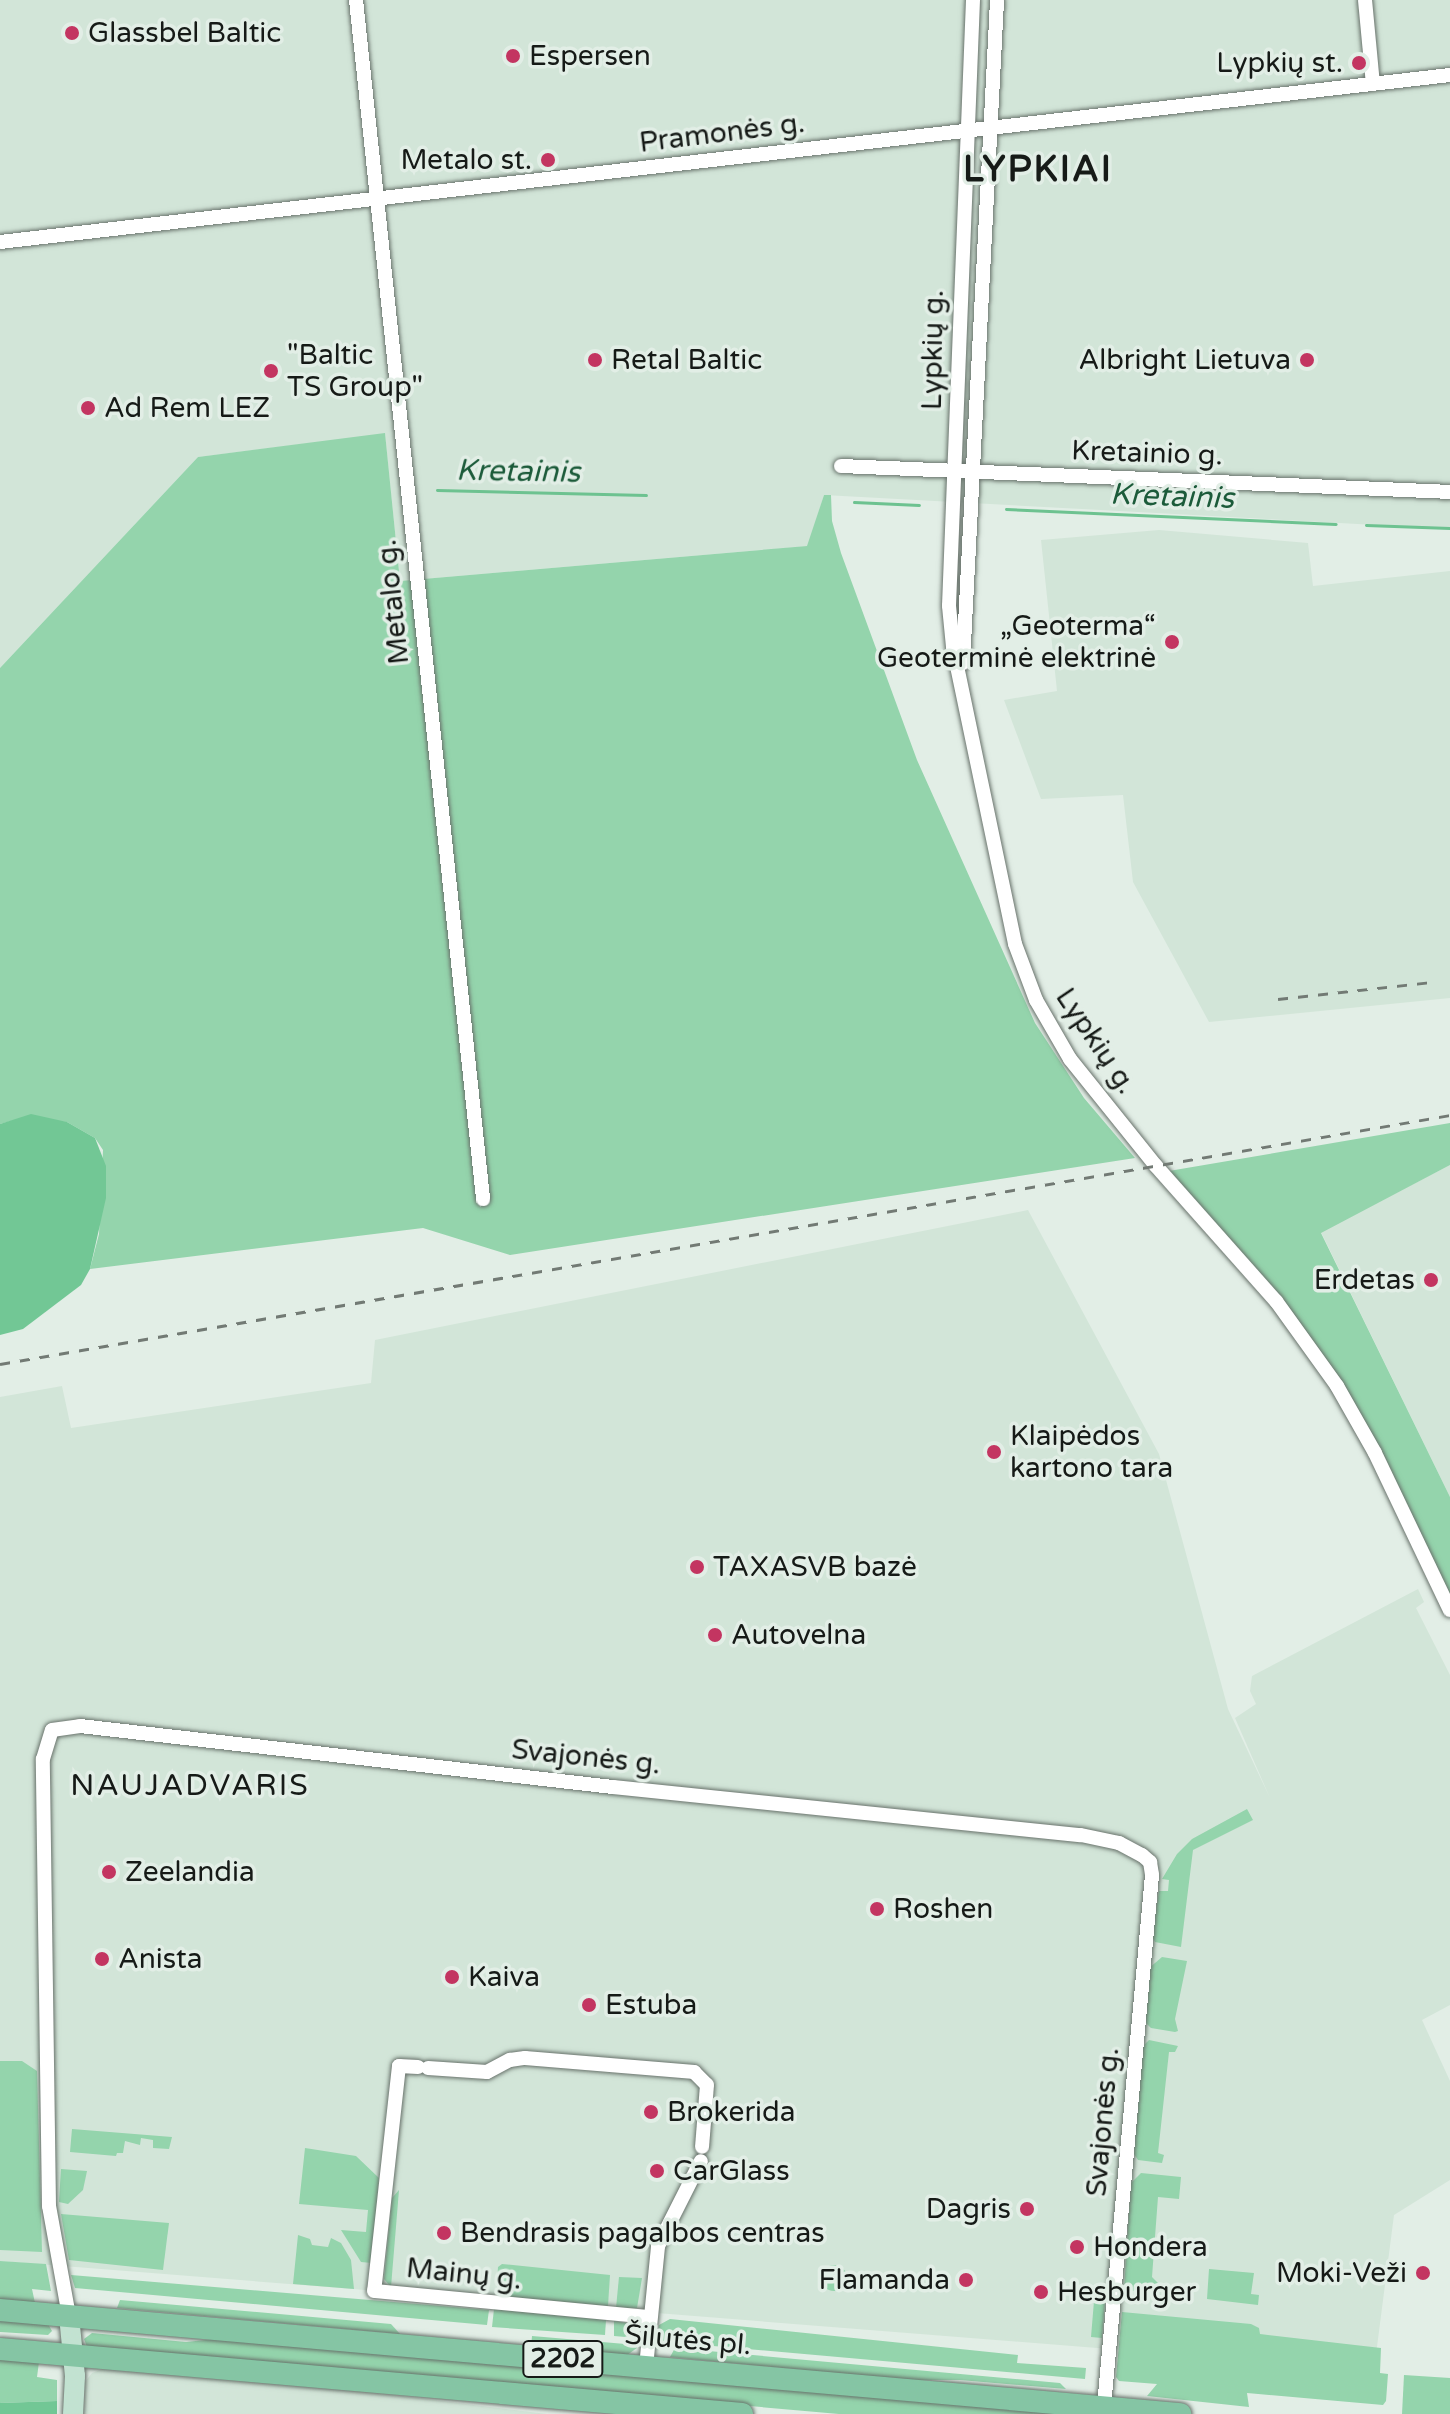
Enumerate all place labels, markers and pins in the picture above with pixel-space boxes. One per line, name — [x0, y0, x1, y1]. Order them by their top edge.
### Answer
place label: Glassbel Baltic — [88, 16, 281, 50]
marker: Glassbel Baltic — [63, 24, 81, 42]
place label: Espersen — [529, 39, 651, 73]
place label: Lypkių st. — [1216, 46, 1343, 80]
marker: Espersen — [504, 47, 522, 65]
marker: Lypkių st. — [1350, 54, 1368, 72]
place label: Metalo st. — [400, 143, 532, 177]
marker: Metalo st. — [539, 151, 557, 169]
place label: "Baltic TS Group" — [287, 338, 423, 404]
place label: Retal Baltic — [611, 343, 762, 377]
place label: Albright Lietuva — [1078, 343, 1291, 377]
marker: Retal Baltic — [586, 351, 604, 369]
marker: Albright Lietuva — [1298, 351, 1316, 369]
marker: "Baltic TS Group" — [262, 362, 280, 380]
place label: Ad Rem LEZ — [104, 391, 270, 425]
marker: Ad Rem LEZ — [79, 399, 97, 417]
place label: „Geoterma“ Geoterminė elektrinė — [877, 609, 1156, 675]
marker: „Geoterma“ Geoterminė elektrinė — [1163, 633, 1181, 651]
place label: Erdetas — [1314, 1263, 1415, 1297]
marker: Erdetas — [1422, 1271, 1440, 1289]
place label: Klaipėdos kartono tara — [1010, 1419, 1173, 1485]
marker: Klaipėdos kartono tara — [985, 1443, 1003, 1461]
place label: TAXASVB bazė — [713, 1550, 917, 1584]
marker: TAXASVB bazė — [688, 1558, 706, 1576]
place label: Autovelna — [731, 1618, 866, 1652]
marker: Autovelna — [706, 1626, 724, 1644]
place label: Zeelandia — [125, 1855, 255, 1889]
marker: Zeelandia — [100, 1863, 118, 1881]
place label: Roshen — [893, 1892, 993, 1926]
marker: Roshen — [868, 1900, 886, 1918]
place label: Anista — [118, 1942, 203, 1976]
marker: Anista — [93, 1950, 111, 1968]
place label: Kaiva — [468, 1960, 540, 1994]
marker: Kaiva — [443, 1968, 461, 1986]
place label: Estuba — [605, 1988, 697, 2022]
marker: Estuba — [580, 1996, 598, 2014]
place label: Brokerida — [667, 2095, 795, 2129]
marker: Brokerida — [642, 2103, 660, 2121]
place label: CarGlass — [673, 2154, 790, 2188]
marker: CarGlass — [648, 2162, 666, 2180]
place label: Dagris — [926, 2192, 1011, 2226]
marker: Dagris — [1018, 2200, 1036, 2218]
place label: Bendrasis pagalbos centras — [460, 2216, 825, 2250]
marker: Bendrasis pagalbos centras — [435, 2224, 453, 2242]
place label: Hondera — [1093, 2230, 1208, 2264]
marker: Hondera — [1068, 2238, 1086, 2256]
place label: Moki-Veži — [1276, 2256, 1407, 2290]
place label: Flamanda — [819, 2263, 950, 2297]
marker: Moki-Veži — [1414, 2264, 1432, 2282]
marker: Flamanda — [957, 2271, 975, 2289]
place label: Hesburger — [1057, 2275, 1196, 2309]
marker: Hesburger — [1032, 2283, 1050, 2301]

